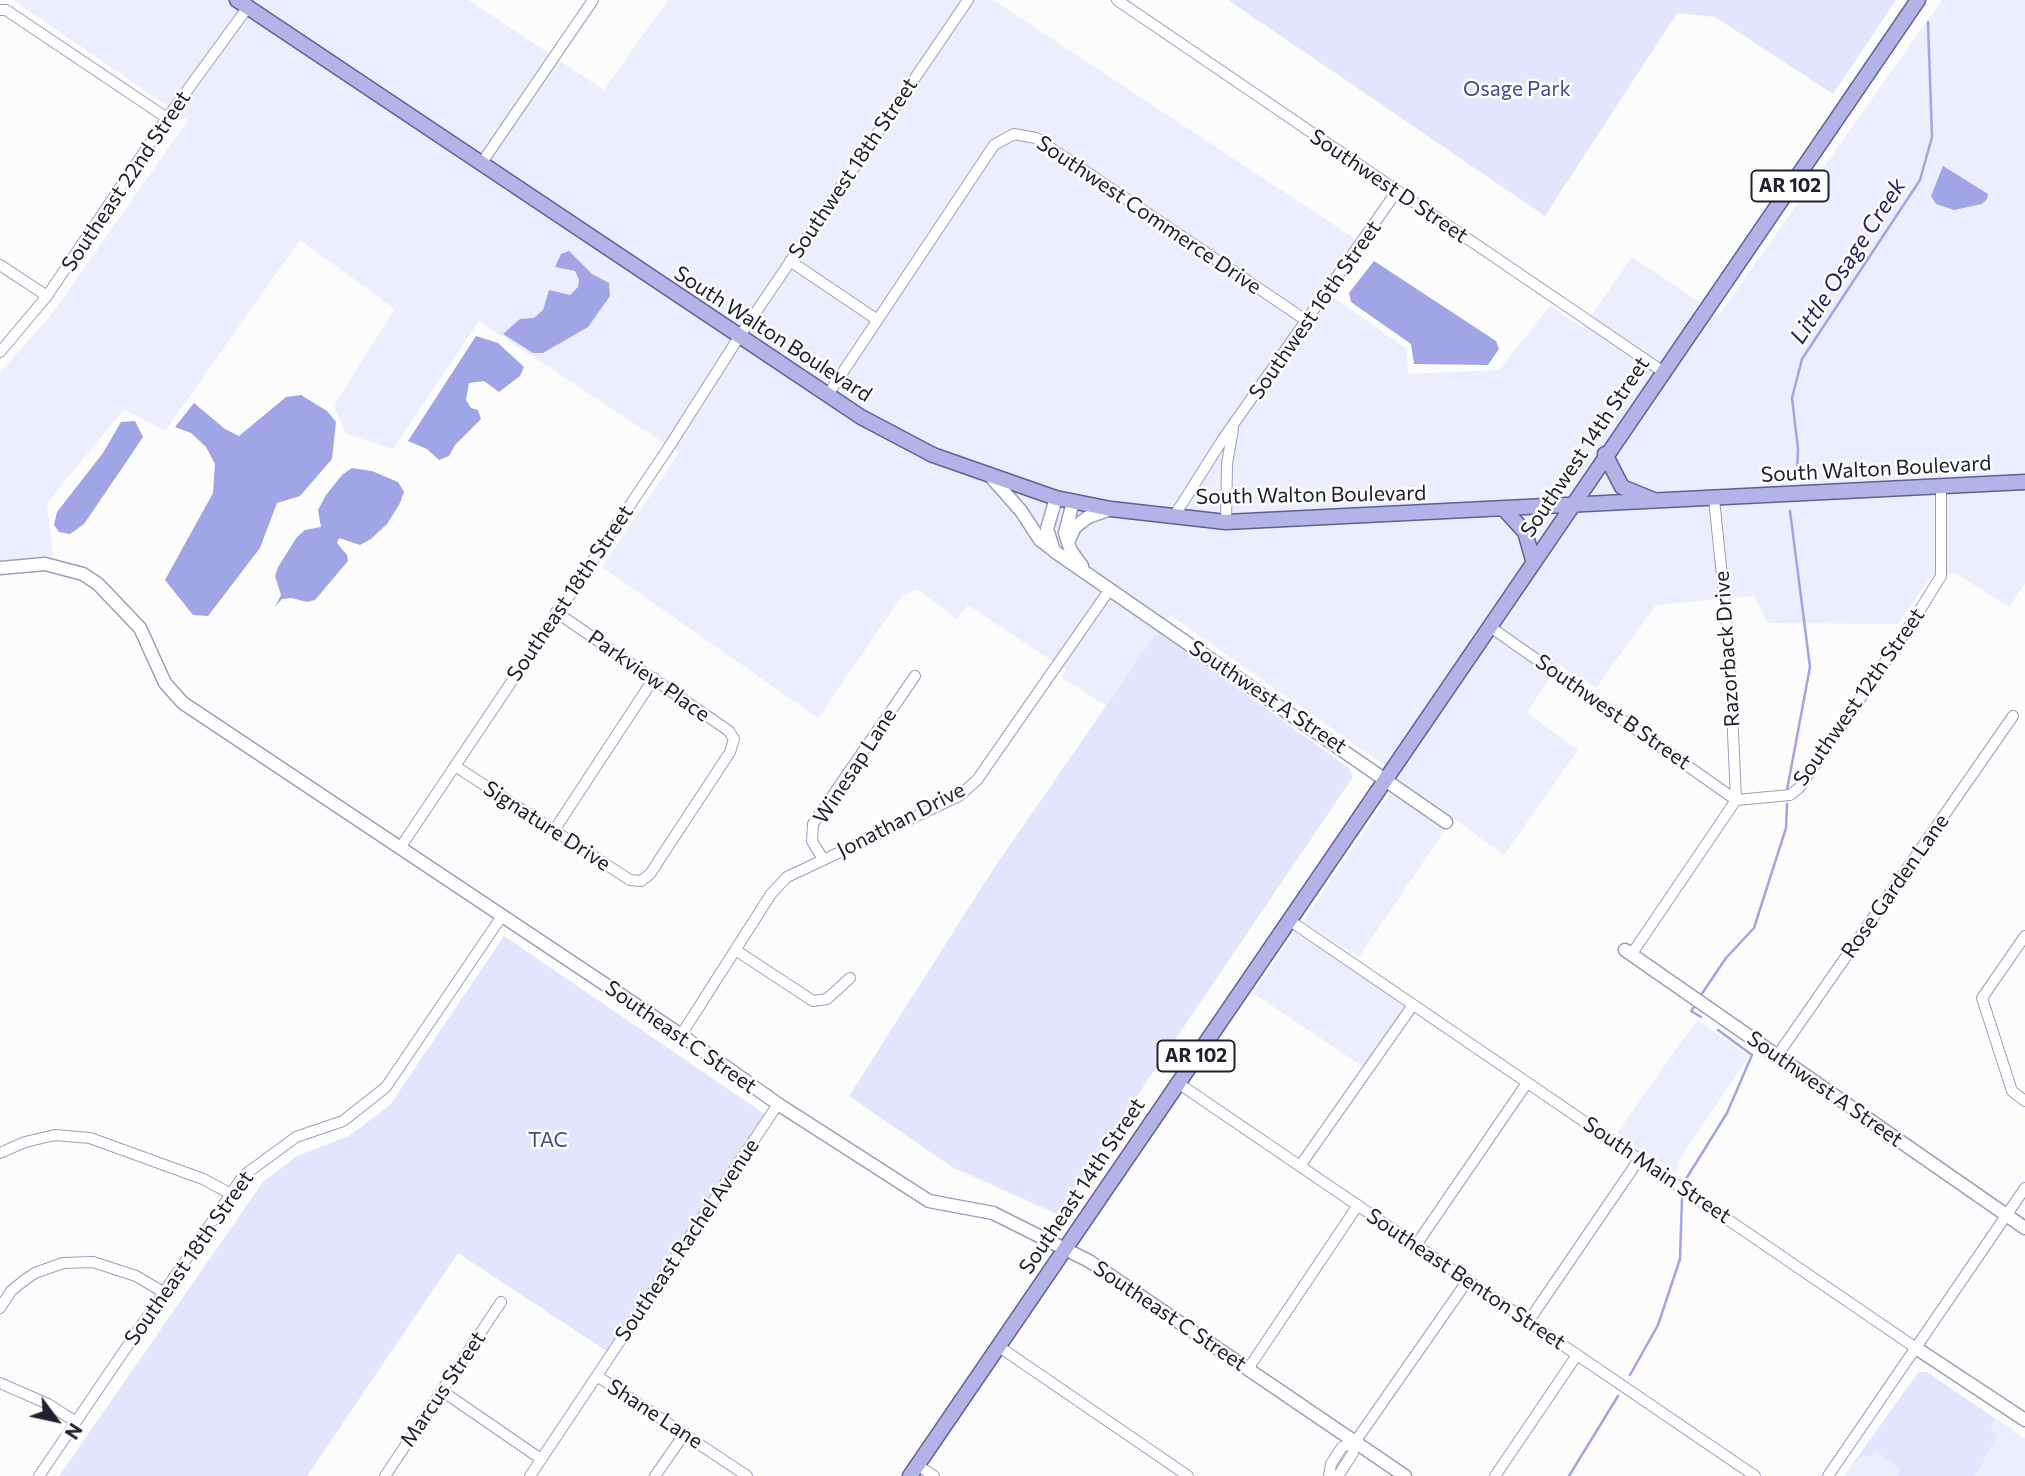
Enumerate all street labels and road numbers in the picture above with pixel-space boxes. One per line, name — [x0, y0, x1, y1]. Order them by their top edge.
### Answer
street label: Southwest 18th Street — [783, 73, 923, 263]
street label: Southeast 22nd Street — [56, 86, 196, 276]
street label: Southwest D Street — [1305, 124, 1473, 248]
street label: Southwest Commerce Drive — [1032, 130, 1266, 300]
road number: AR 102 — [1752, 170, 1828, 202]
street label: Southwest 16th Street — [1244, 216, 1386, 404]
street label: South Walton Boulevard — [669, 261, 877, 407]
street label: Southwest 14th Street — [1515, 352, 1655, 542]
street label: South Walton Boulevard — [1760, 450, 1992, 488]
street label: South Walton Boulevard — [1195, 480, 1427, 510]
street label: Southeast 18th Street — [502, 500, 638, 686]
street label: Razorback Drive — [1709, 570, 1745, 728]
street label: Southwest 12th Street — [1788, 603, 1930, 791]
street label: Parkview Place — [583, 625, 715, 727]
street label: Southwest A Street — [1184, 635, 1352, 759]
street label: Southwest B Street — [1531, 649, 1695, 775]
street label: Winesap Lane — [808, 703, 902, 829]
street label: Signature Drive — [479, 776, 615, 876]
street label: Jonathan Drive — [833, 777, 969, 863]
street label: Rose Garden Lane — [1836, 809, 1954, 963]
street label: Southeast C Street — [600, 975, 762, 1099]
street label: Southwest A Street — [1742, 1026, 1908, 1152]
road number: AR 102 — [1158, 1040, 1234, 1072]
street label: Southeast 14th Street — [1014, 1093, 1150, 1279]
street label: South Main Street — [1578, 1111, 1736, 1229]
street label: Southeast Rachel Avenue — [610, 1134, 764, 1346]
street label: Southeast 18th Street — [119, 1166, 259, 1350]
street label: Southeast Benton Street — [1362, 1203, 1570, 1355]
street label: Southeast C Street — [1089, 1255, 1251, 1377]
street label: Marcus Street — [395, 1326, 491, 1452]
street label: Shane Lane — [603, 1374, 707, 1454]

